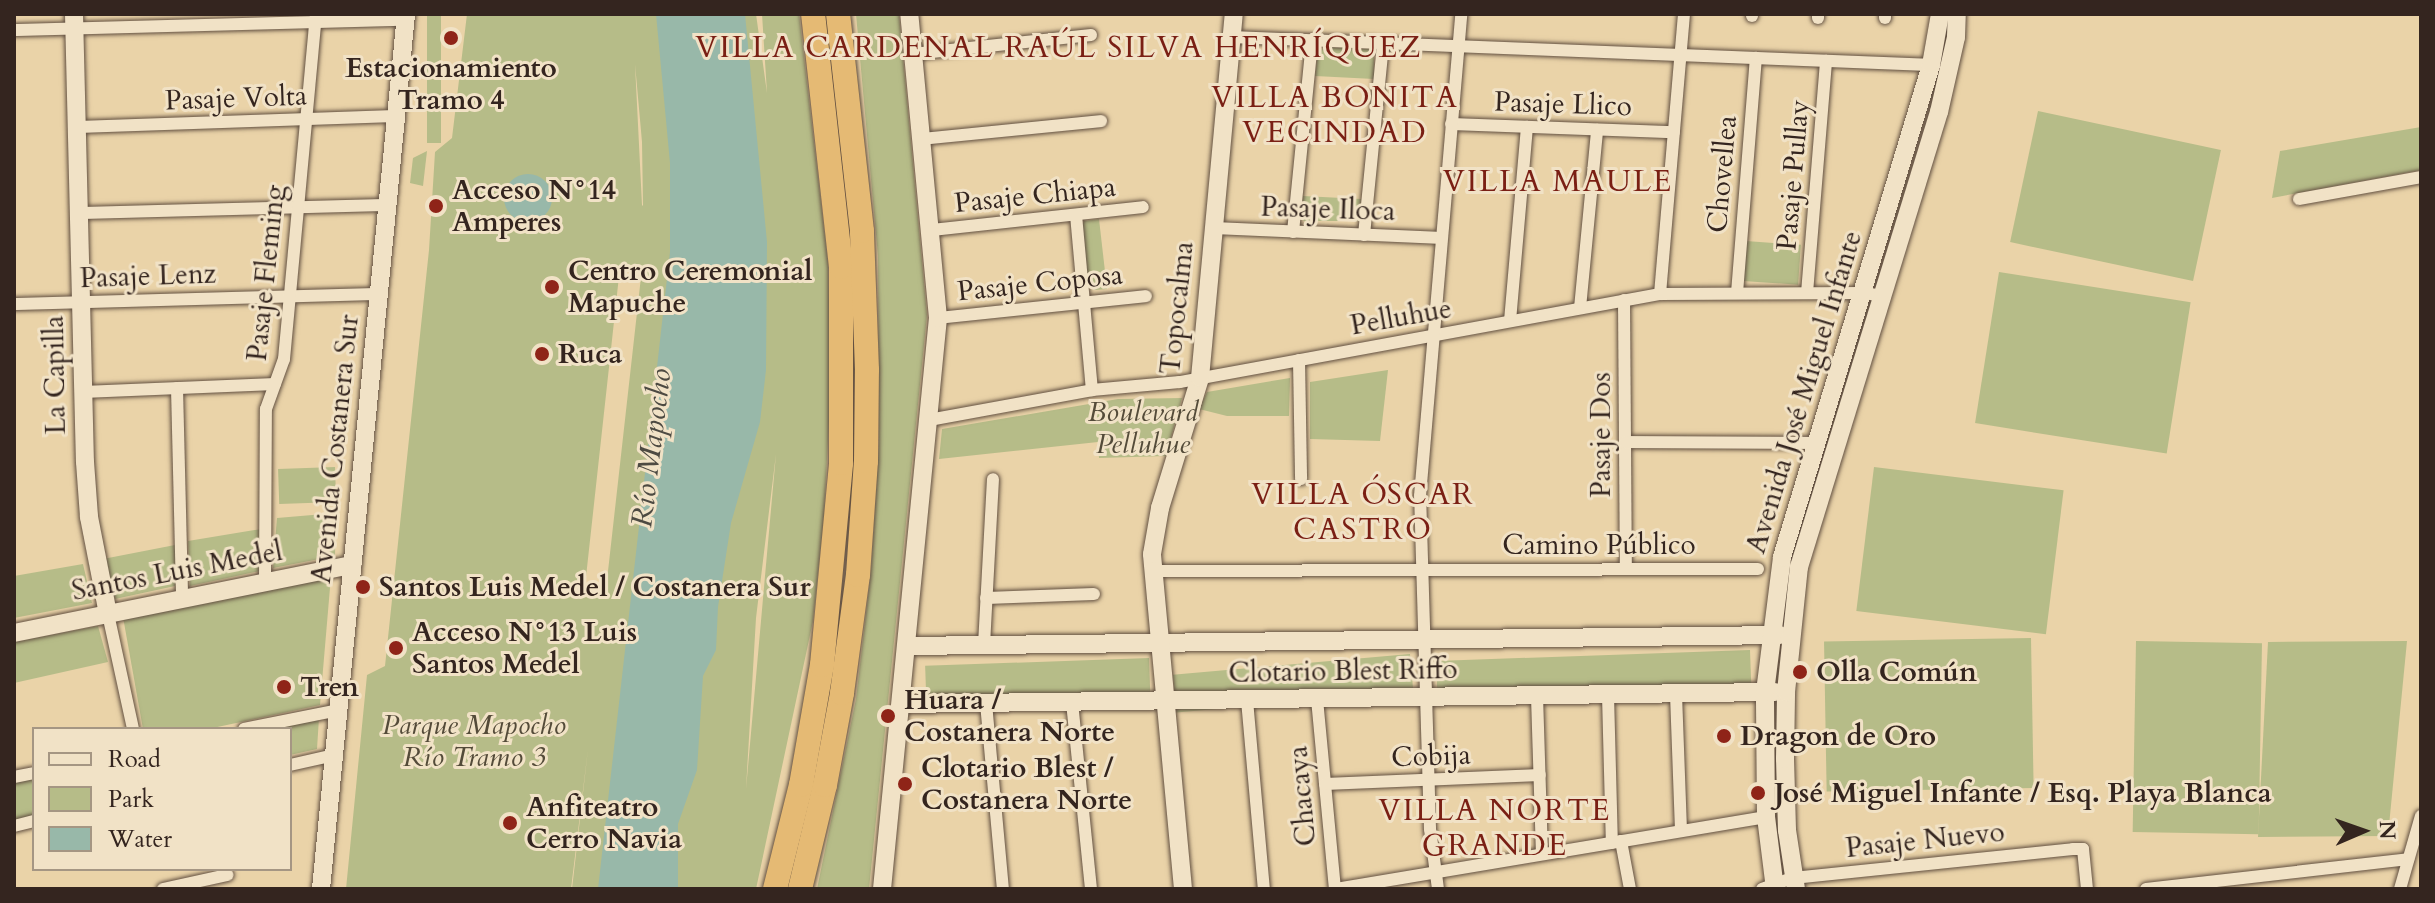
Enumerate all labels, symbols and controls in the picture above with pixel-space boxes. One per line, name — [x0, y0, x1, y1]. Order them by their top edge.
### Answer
marker: Estacionamiento Tramo 4 — [442, 29, 460, 47]
district label: VILLA CARDENAL RAÚL SILVA HENRÍQUEZ — [695, 30, 1423, 66]
place label: Estacionamiento Tramo 4 — [345, 51, 557, 117]
street label: Pasaje Volta — [164, 79, 308, 117]
district label: VILLA BONITA VECINDAD — [1211, 80, 1459, 150]
street label: Pasaje Llico — [1493, 85, 1633, 123]
street label: Pasaje Pullay — [1770, 98, 1816, 252]
street label: Chovellea — [1700, 114, 1744, 234]
district label: VILLA MAULE — [1443, 164, 1673, 200]
street label: Pasaje Chiapa — [953, 170, 1117, 220]
place label: Acceso N°14 Amperes — [452, 173, 616, 239]
street label: Pasaje Fleming — [240, 183, 292, 363]
street label: Pasaje Iloca — [1260, 190, 1396, 228]
marker: Acceso N°14 Amperes — [427, 197, 445, 215]
street label: Avenida José Miguel Infante — [1739, 227, 1869, 557]
street label: Topocalma — [1153, 240, 1201, 376]
place label: Centro Ceremonial Mapuche — [568, 254, 812, 320]
street label: Pasaje Lenz — [79, 257, 217, 295]
street label: Pasaje Coposa — [956, 258, 1124, 308]
marker: Centro Ceremonial Mapuche — [543, 278, 561, 296]
street label: Pelluhue — [1348, 292, 1454, 342]
street label: Avenida Costanera Sur — [304, 313, 366, 585]
street label: La Capilla — [37, 315, 73, 435]
place label: Ruca — [558, 337, 622, 371]
marker: Ruca — [533, 345, 551, 363]
water label: Río Mapocho — [624, 366, 680, 530]
street label: Pasaje Dos — [1584, 372, 1618, 498]
park label: Boulevard Pelluhue — [1088, 395, 1198, 461]
district label: VILLA ÓSCAR CASTRO — [1251, 477, 1475, 548]
street label: Camino Público — [1502, 528, 1696, 562]
street label: Santos Luis Medel — [69, 534, 285, 608]
place label: Santos Luis Medel / Costanera Sur — [379, 570, 811, 604]
marker: Santos Luis Medel / Costanera Sur — [354, 578, 372, 596]
place label: Acceso N°13 Luis Santos Medel — [412, 615, 637, 681]
marker: Acceso N°13 Luis Santos Medel — [387, 639, 405, 657]
street label: Clotario Blest Riffo — [1228, 652, 1458, 690]
place label: Olla Común — [1816, 655, 1977, 689]
marker: Olla Común — [1791, 663, 1809, 681]
place label: Tren — [300, 670, 359, 704]
marker: Tren — [275, 678, 293, 696]
place label: Huara / Costanera Norte — [904, 683, 1115, 749]
marker: Huara / Costanera Norte — [879, 707, 897, 725]
park label: Parque Mapocho Río Tramo 3 — [382, 708, 566, 774]
place label: Dragon de Oro — [1740, 719, 1936, 753]
legend — [32, 727, 292, 871]
marker: Dragon de Oro — [1715, 727, 1733, 745]
street label: Cobija — [1391, 738, 1471, 774]
text: Road — [108, 743, 161, 776]
street label: Chacaya — [1281, 744, 1323, 848]
place label: Clotario Blest / Costanera Norte — [921, 751, 1132, 817]
marker: Clotario Blest / Costanera Norte — [896, 775, 914, 793]
place label: José Miguel Infante / Esq. Playa Blanca — [1774, 776, 2272, 810]
text: Park — [108, 783, 154, 816]
marker: José Miguel Infante / Esq. Playa Blanca — [1749, 784, 1767, 802]
place label: Anfiteatro Cerro Navia — [526, 790, 682, 856]
north arrow — [2323, 791, 2403, 871]
district label: VILLA NORTE GRANDE — [1379, 793, 1611, 864]
marker: Anfiteatro Cerro Navia — [501, 814, 519, 832]
street label: Pasaje Nuevo — [1844, 815, 2006, 865]
text: N — [2372, 820, 2402, 840]
text: Water — [108, 823, 172, 856]

